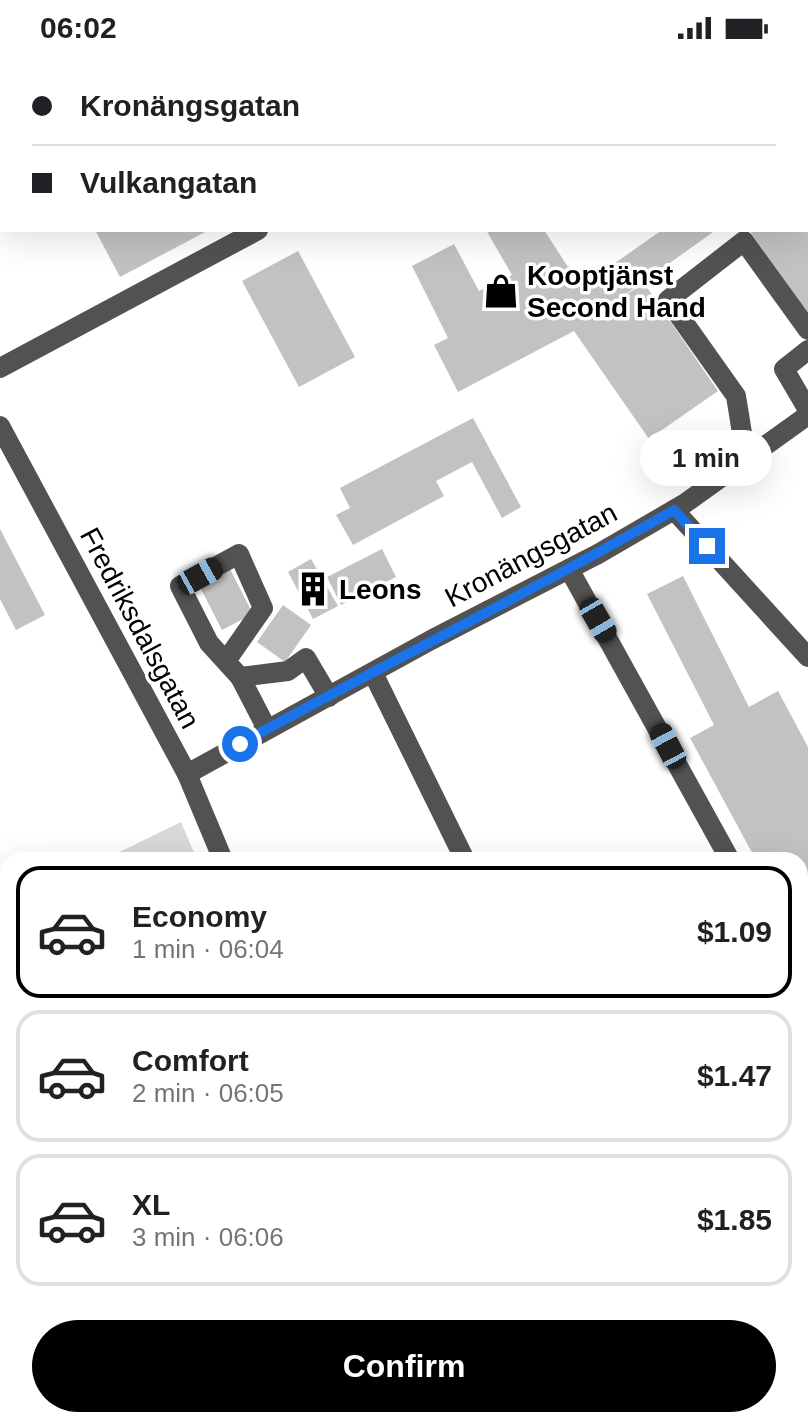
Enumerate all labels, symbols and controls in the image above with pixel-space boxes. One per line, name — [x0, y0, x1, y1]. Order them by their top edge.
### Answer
text: 06:02 — [40, 11, 117, 44]
text: Kronängsgatan — [80, 89, 300, 122]
text: Vulkangatan — [80, 166, 257, 199]
place label: Kooptjänst Second Hand — [527, 260, 706, 323]
shop icon: Kooptjänst Second Hand — [482, 272, 520, 310]
callout: 1 min — [641, 430, 773, 486]
text: 1 min — [672, 443, 740, 473]
street label: Kronängsgatan — [440, 497, 622, 613]
street label: Fredriksdalsgatan — [74, 522, 206, 734]
route end — [689, 528, 725, 564]
car — [173, 554, 227, 598]
building icon: Leons — [294, 570, 332, 608]
place label: Leons — [339, 574, 421, 605]
car — [576, 593, 620, 647]
car — [646, 719, 690, 773]
route start — [222, 726, 258, 762]
icon: car — [36, 896, 108, 968]
text: Economy — [132, 900, 267, 933]
text: $1.09 — [697, 915, 772, 948]
text: 1 min · 06:04 — [132, 934, 284, 964]
icon: car — [36, 1040, 108, 1112]
text: Comfort — [132, 1044, 249, 1077]
text: $1.47 — [697, 1059, 772, 1092]
text: 2 min · 06:05 — [132, 1078, 284, 1108]
icon: car — [36, 1184, 108, 1256]
text: XL — [132, 1188, 170, 1221]
text: $1.85 — [697, 1203, 772, 1236]
text: 3 min · 06:06 — [132, 1222, 284, 1252]
button: Confirm — [32, 1320, 776, 1412]

